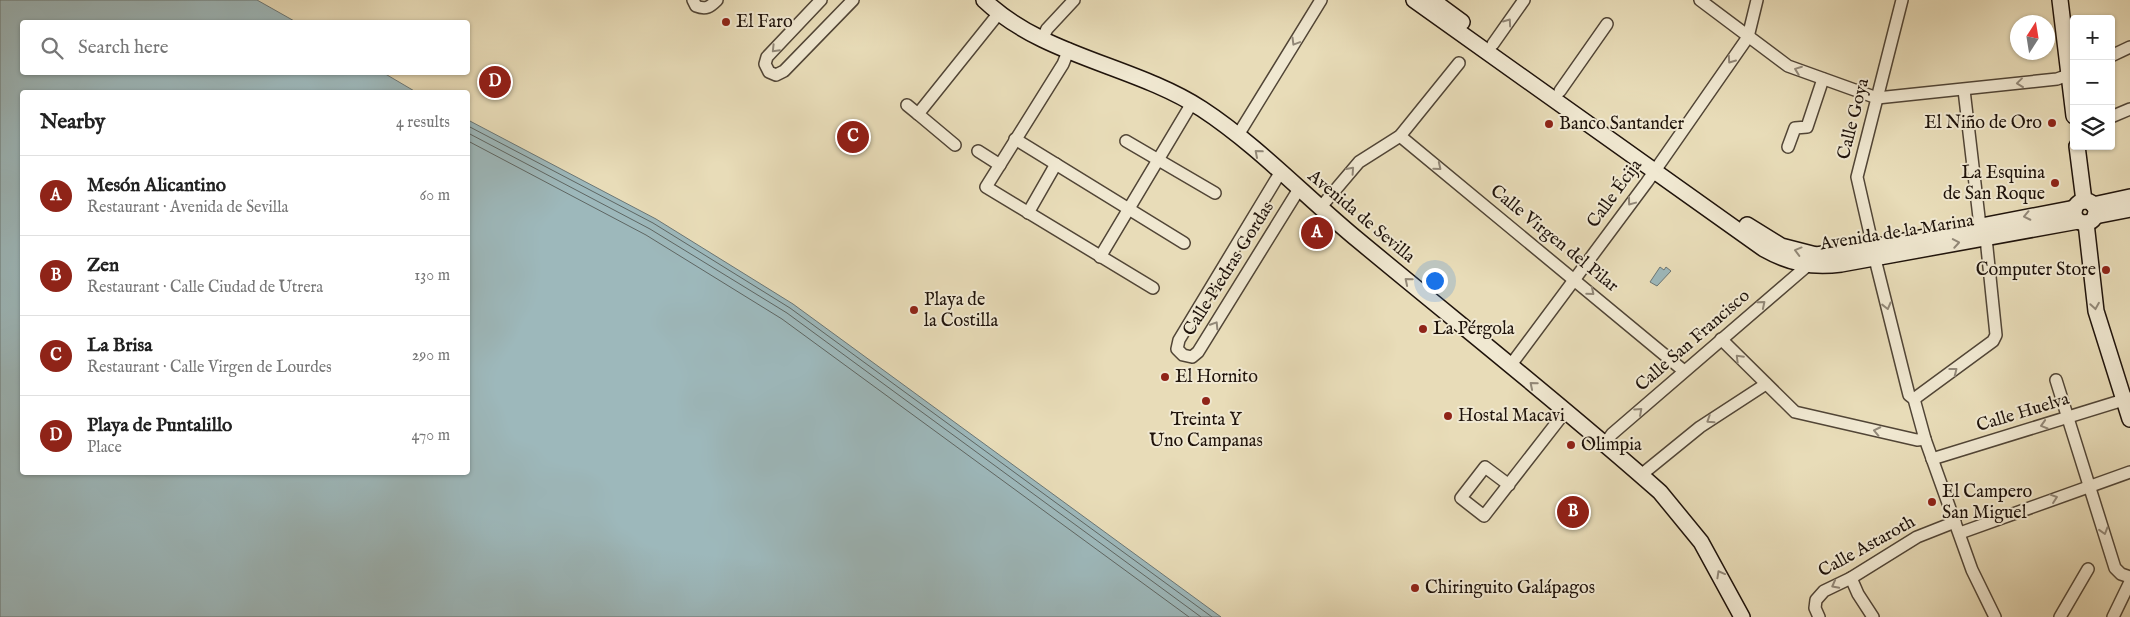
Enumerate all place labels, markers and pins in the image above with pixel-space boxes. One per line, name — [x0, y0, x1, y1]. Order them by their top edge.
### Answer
place label: El Faro — [736, 11, 793, 34]
marker: El Faro — [720, 16, 732, 28]
pin: D — [479, 63, 511, 101]
place label: El Niño de Oro — [1924, 112, 2042, 135]
place label: Banco Santander — [1559, 113, 1685, 136]
marker: El Niño de Oro — [2046, 117, 2058, 129]
pin: C — [837, 118, 869, 156]
marker: Banco Santander — [1543, 118, 1555, 130]
place label: La Esquina de San Roque — [1943, 162, 2045, 206]
marker: La Esquina de San Roque — [2049, 177, 2061, 189]
pin: A — [1301, 214, 1333, 252]
place label: Computer Store — [1976, 259, 2096, 282]
marker: Computer Store — [2100, 264, 2112, 276]
place label: Playa de la Costilla — [924, 289, 998, 333]
marker: Playa de la Costilla — [908, 304, 920, 316]
place label: La Pérgola — [1433, 318, 1515, 341]
marker: La Pérgola — [1417, 323, 1429, 335]
place label: El Hornito — [1175, 366, 1258, 389]
marker: El Hornito — [1159, 371, 1171, 383]
marker: Treinta Y Uno Campanas — [1200, 395, 1212, 407]
place label: Hostal Macavi — [1458, 405, 1565, 428]
place label: Treinta Y Uno Campanas — [1149, 409, 1263, 453]
marker: Hostal Macavi — [1442, 410, 1454, 422]
place label: Olimpia — [1581, 434, 1642, 457]
marker: Olimpia — [1565, 439, 1577, 451]
place label: El Campero San Miguel — [1942, 481, 2033, 525]
pin: B — [1557, 493, 1589, 531]
marker: El Campero San Miguel — [1926, 496, 1938, 508]
place label: Chiringuito Galápagos — [1425, 577, 1595, 600]
marker: Chiringuito Galápagos — [1409, 582, 1421, 594]

